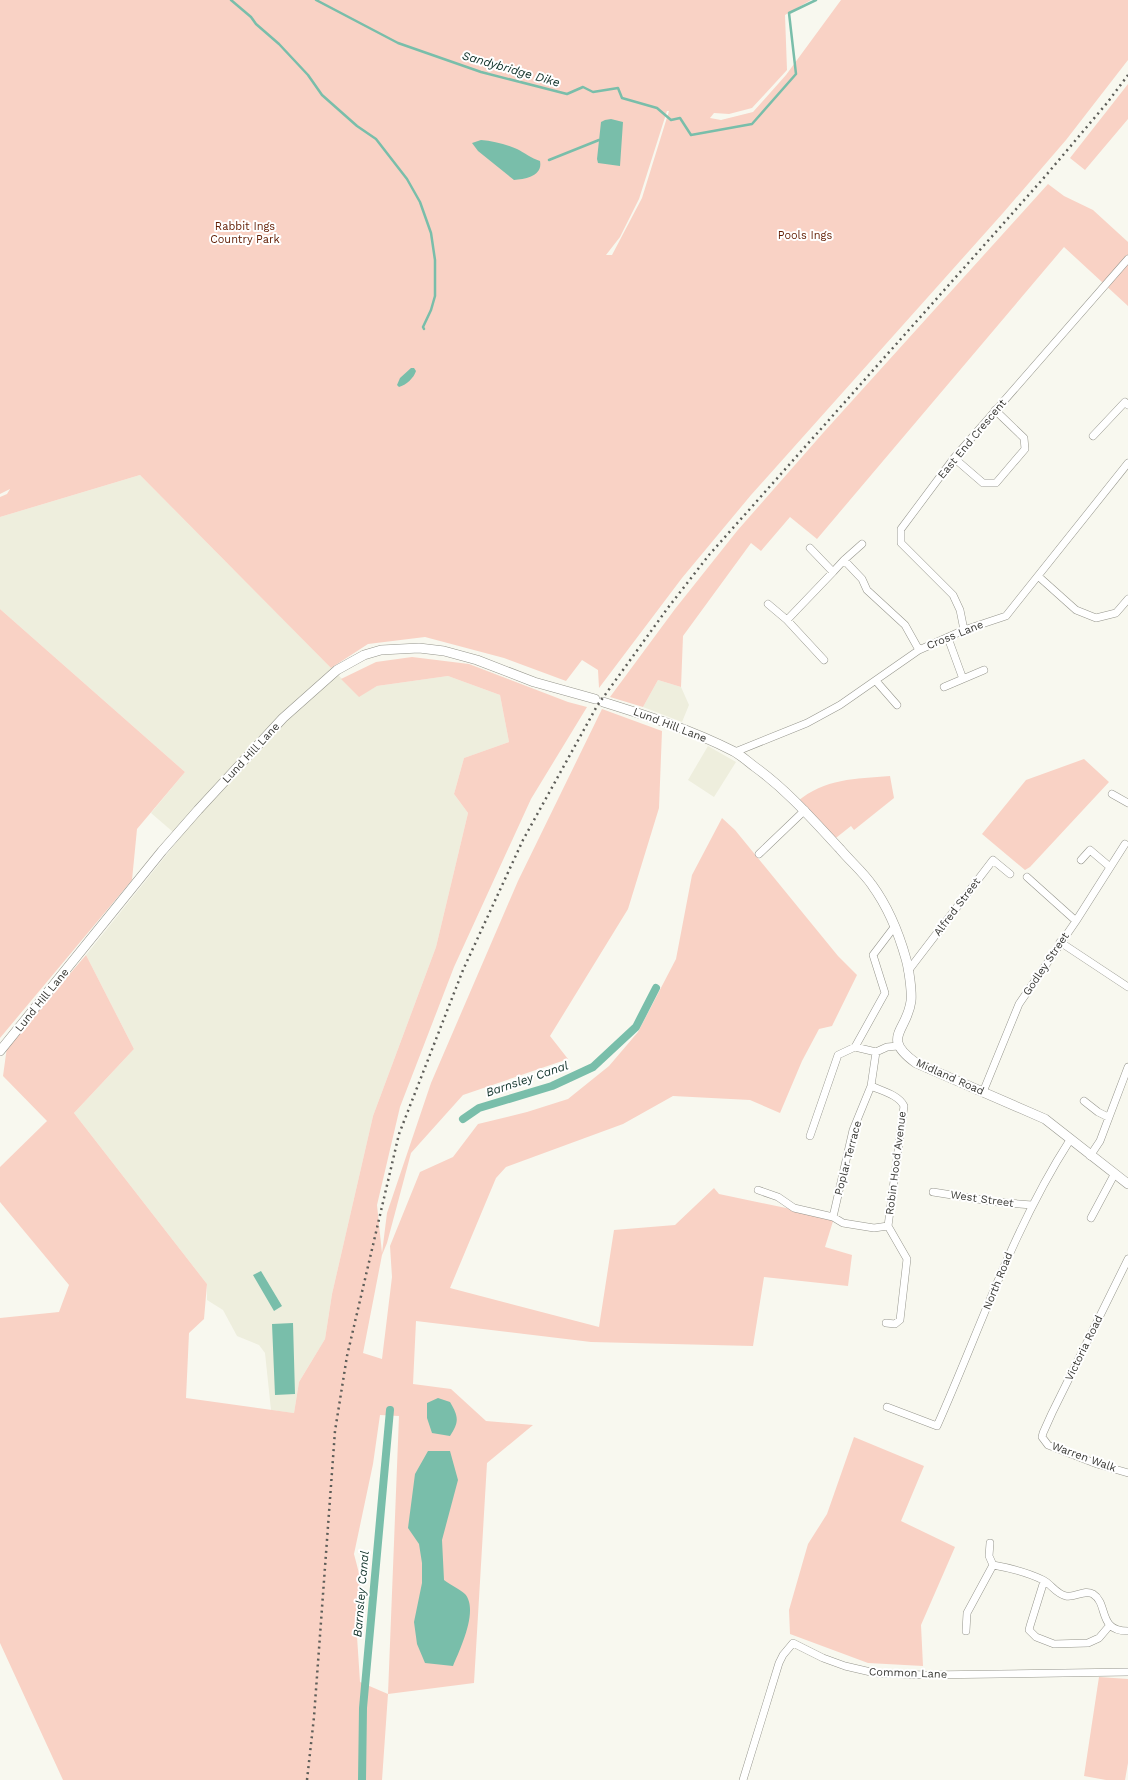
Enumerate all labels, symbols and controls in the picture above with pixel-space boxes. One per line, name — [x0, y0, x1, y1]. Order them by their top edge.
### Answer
water label: Sandybridge Dike — [460, 48, 562, 90]
park label: Rabbit Ings Country Park — [210, 220, 280, 246]
park label: Pools Ings — [778, 229, 832, 242]
street label: East End Crescent — [935, 396, 1009, 481]
street label: Cross Lane — [925, 618, 985, 652]
street label: Lund Hill Lane — [631, 705, 709, 745]
street label: Lund Hill Lane — [220, 720, 282, 786]
street label: Alfred Street — [931, 875, 983, 939]
street label: Godley Street — [1020, 930, 1072, 998]
street label: Lund Hill Lane — [12, 966, 72, 1034]
street label: Midland Road — [914, 1056, 986, 1098]
water label: Barnsley Canal — [484, 1058, 571, 1100]
street label: Robin Hood Avenue — [883, 1110, 909, 1216]
street label: Poplar Terrace — [832, 1119, 864, 1197]
street label: West Street — [949, 1188, 1015, 1210]
street label: North Road — [981, 1250, 1015, 1312]
street label: Victoria Road — [1063, 1313, 1105, 1383]
street label: Warren Walk — [1050, 1439, 1118, 1475]
water label: Barnsley Canal — [350, 1550, 372, 1638]
street label: Common Lane — [869, 1665, 947, 1681]

